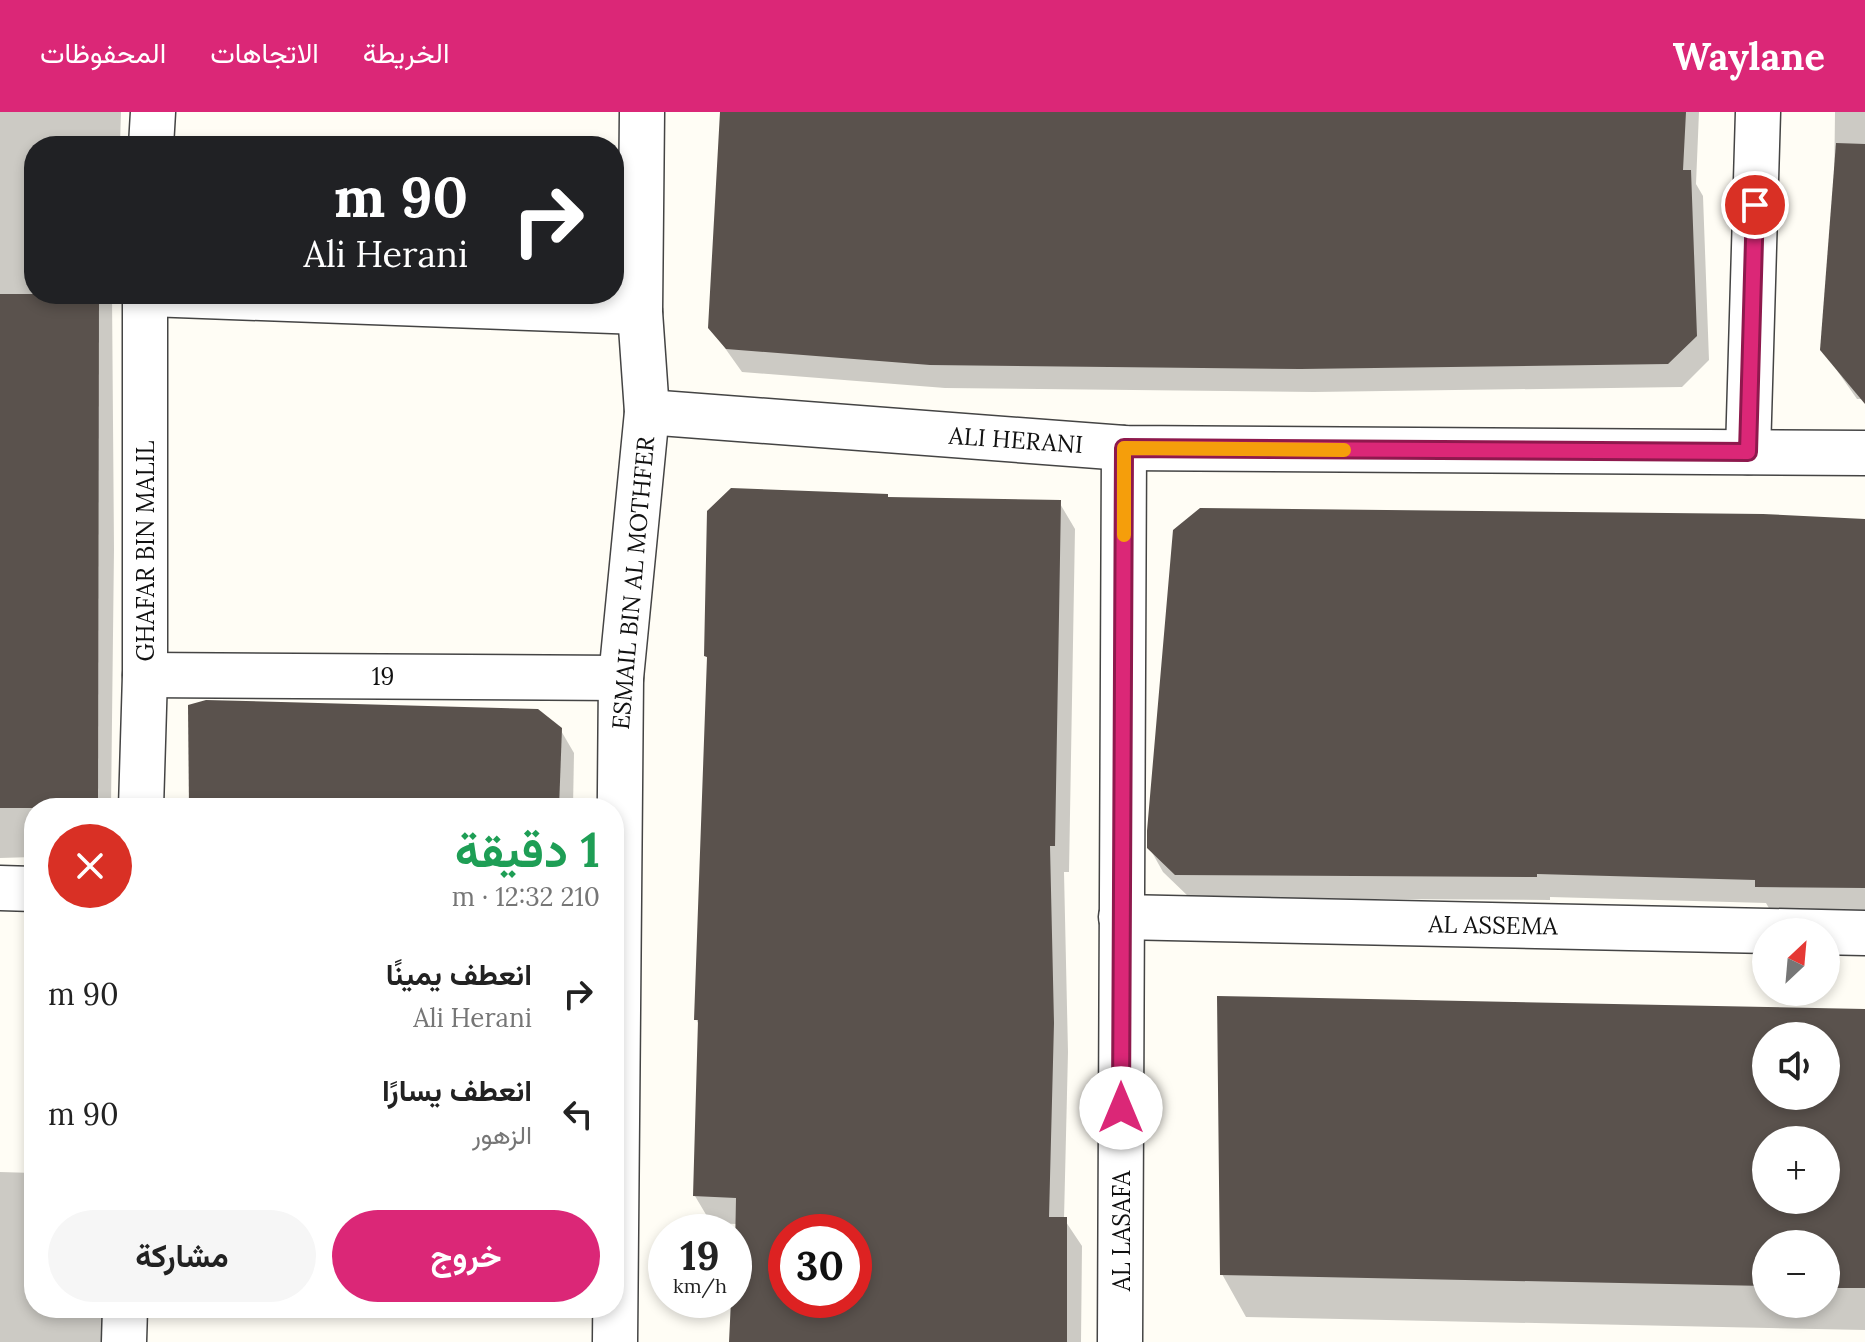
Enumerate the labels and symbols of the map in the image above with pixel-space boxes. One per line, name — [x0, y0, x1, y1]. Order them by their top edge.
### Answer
pin — [1721, 171, 1789, 239]
street label: ALI HERANI — [947, 420, 1084, 460]
street label: ESMAIL BIN AL MOTHFER — [605, 434, 661, 731]
street label: GHAFAR BIN MALIL — [130, 440, 161, 661]
street label: 19 — [372, 661, 394, 692]
street label: AL ASSEMA — [1427, 908, 1559, 942]
north arrow — [1752, 918, 1840, 1006]
position arrow — [1079, 1066, 1163, 1150]
street label: AL LASAFA — [1106, 1170, 1137, 1292]
speed limit sign: 30 — [768, 1214, 872, 1318]

